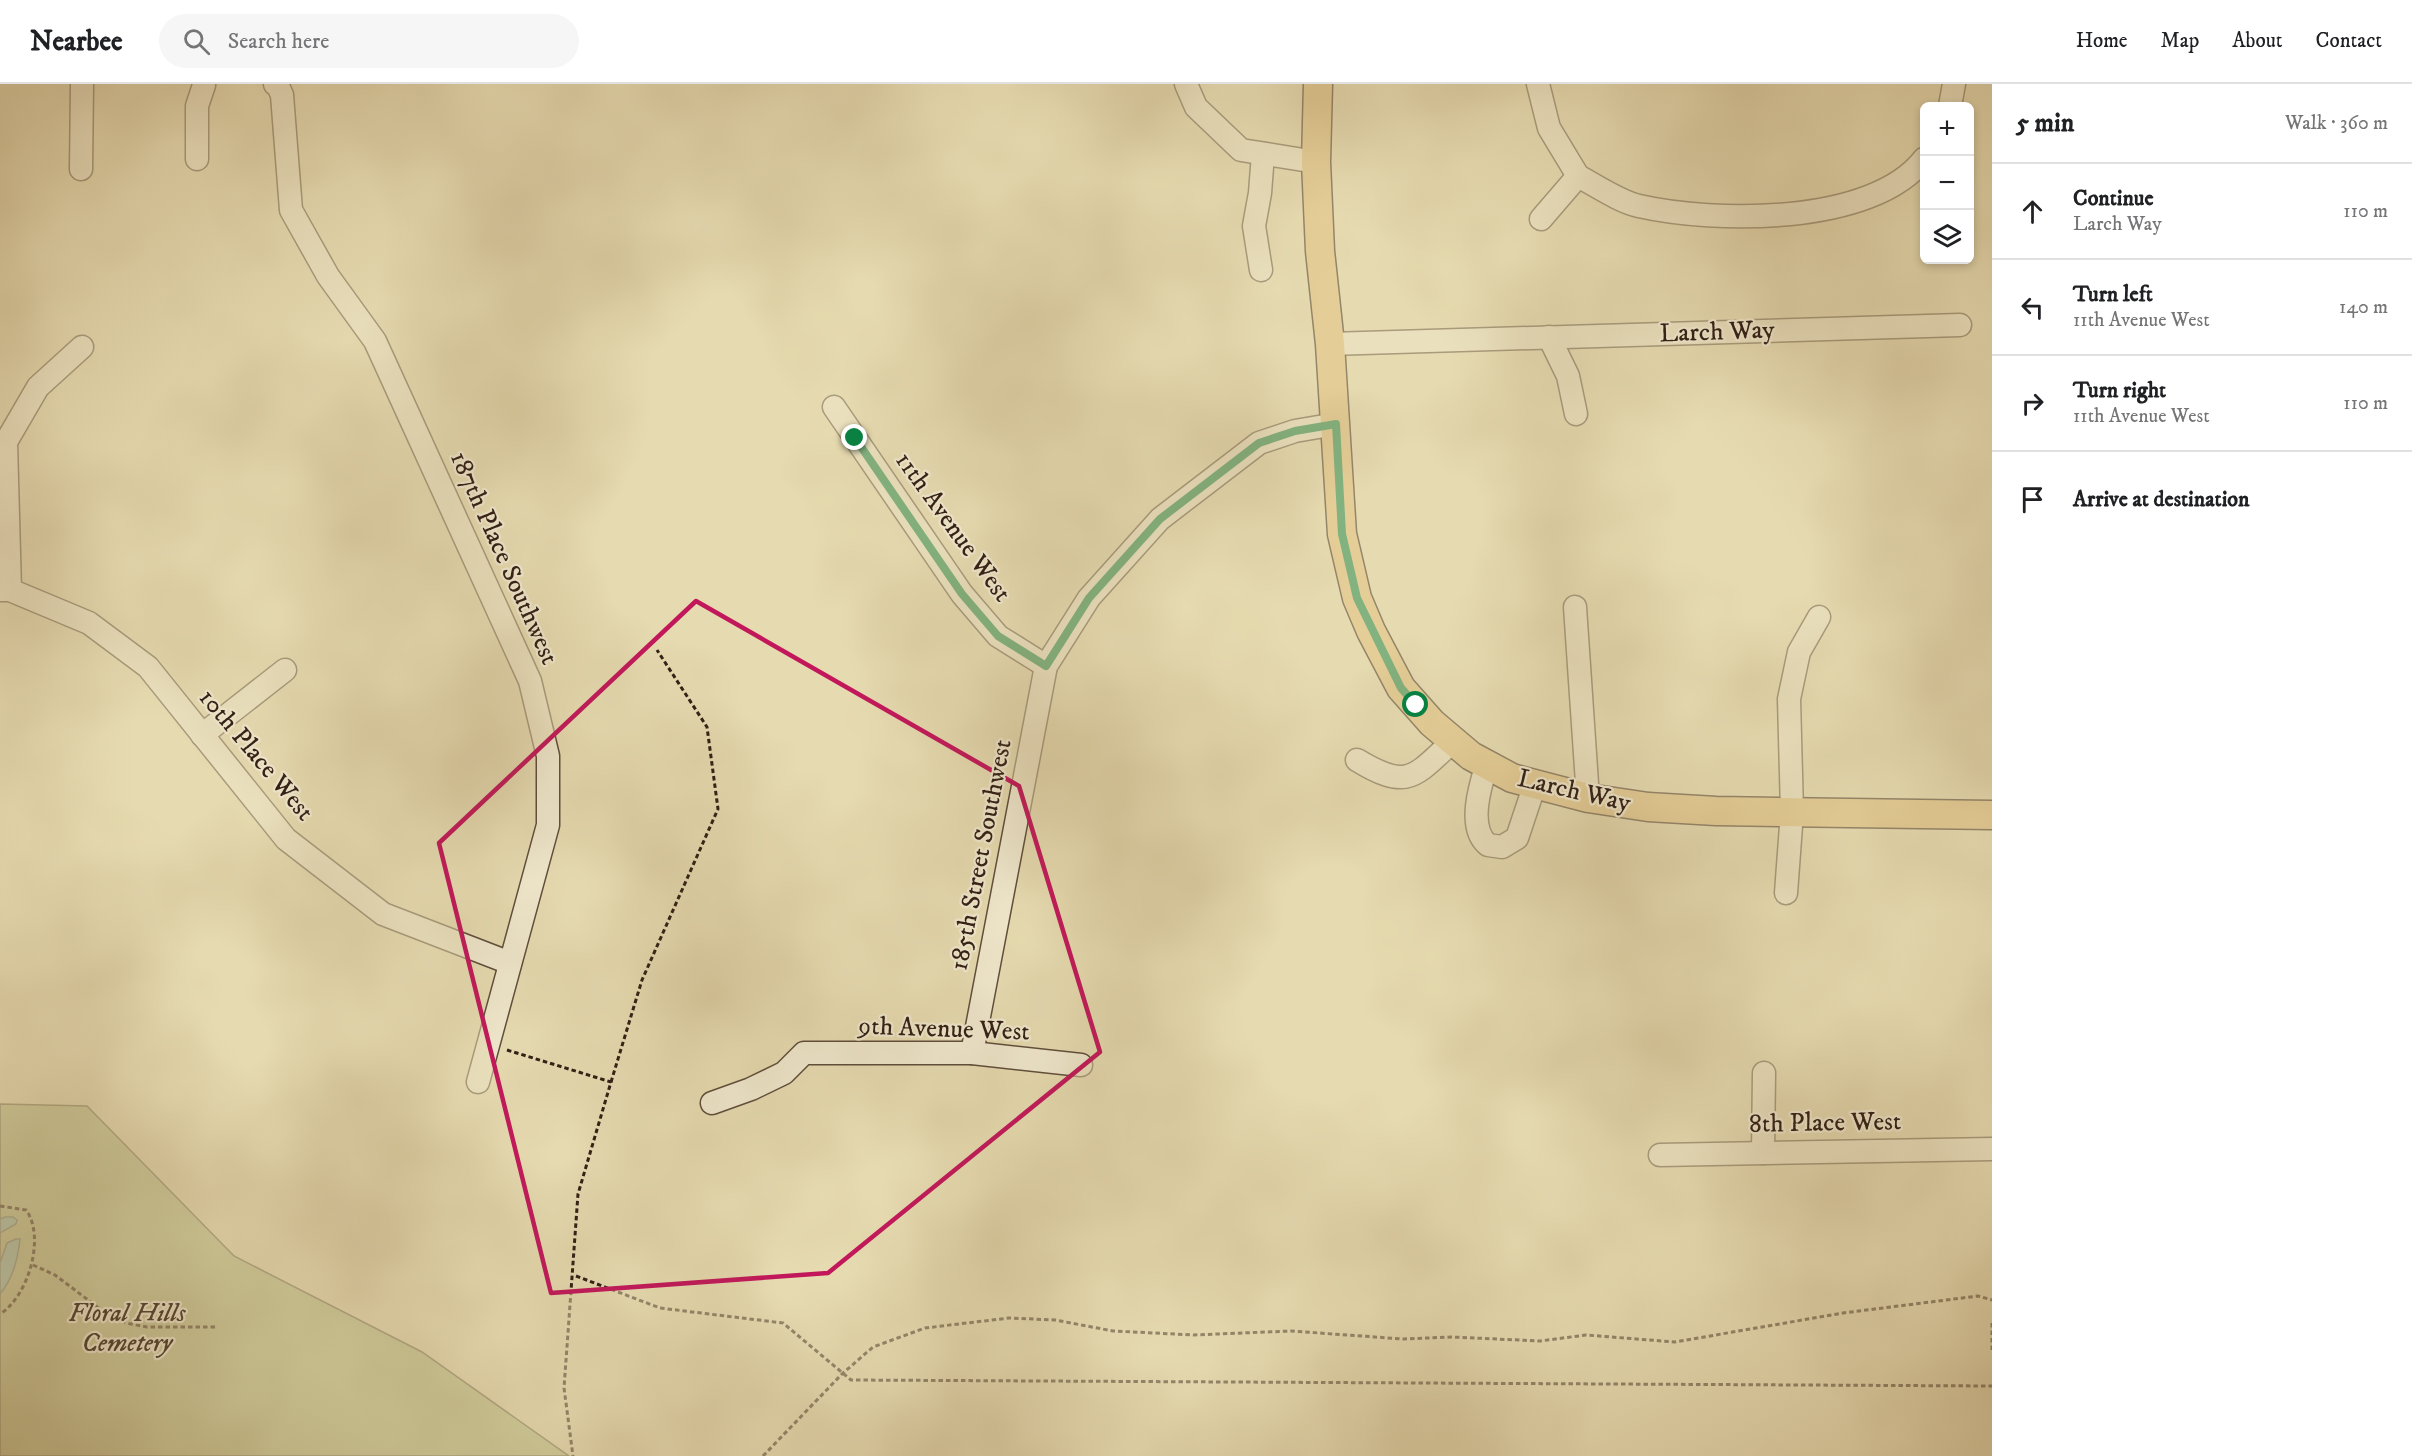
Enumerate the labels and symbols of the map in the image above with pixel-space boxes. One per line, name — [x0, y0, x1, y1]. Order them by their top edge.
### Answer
street label: Larch Way — [1659, 313, 1776, 351]
route end — [841, 424, 867, 450]
street label: 11th Avenue West — [887, 445, 1019, 609]
street label: 187th Place Southwest — [442, 446, 566, 670]
street label: 10th Place West — [191, 682, 321, 828]
route start — [1402, 691, 1428, 717]
street label: 185th Street Southwest — [942, 736, 1020, 974]
street label: Larch Way — [1514, 762, 1635, 820]
street label: 9th Avenue West — [856, 1009, 1030, 1048]
street label: 8th Place West — [1749, 1105, 1901, 1141]
park label: Floral Hills Cemetery — [69, 1297, 187, 1360]

